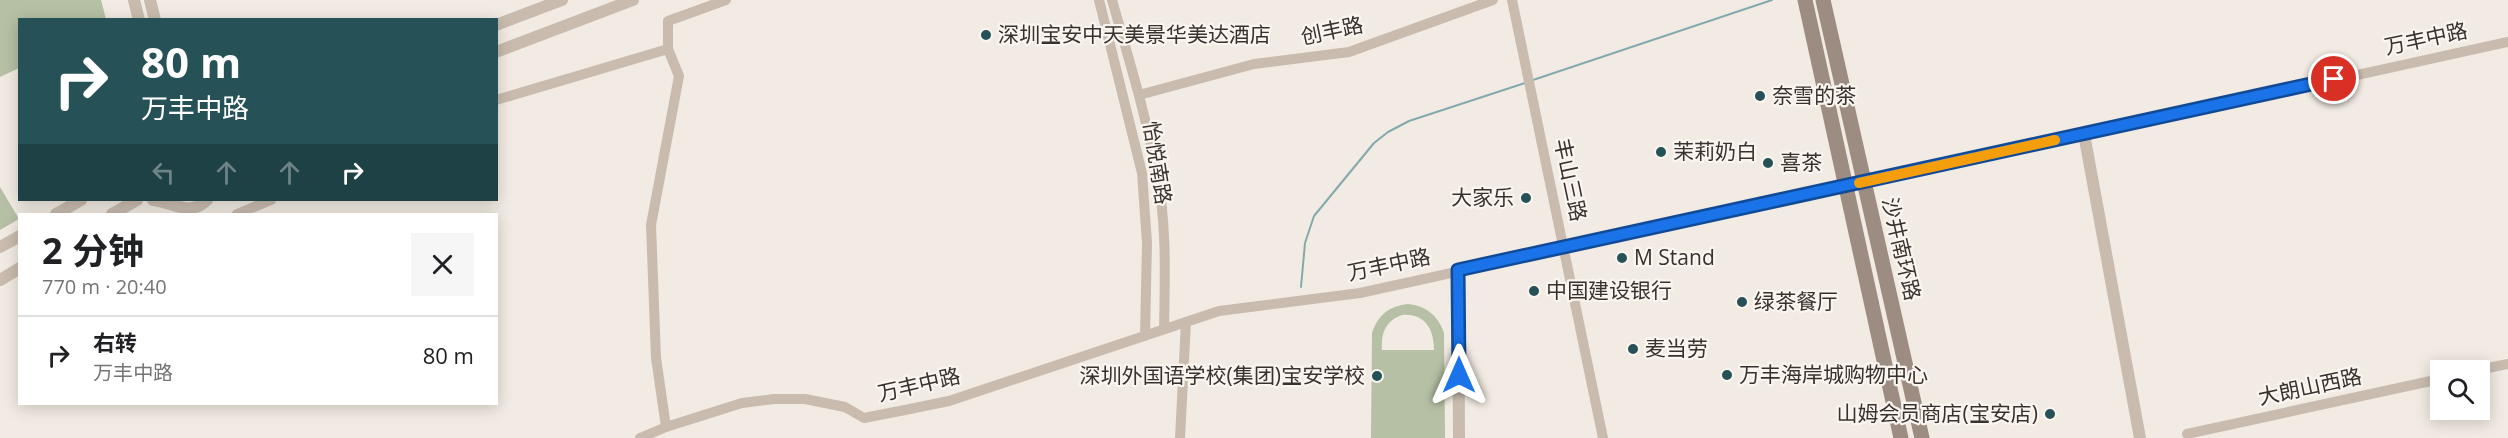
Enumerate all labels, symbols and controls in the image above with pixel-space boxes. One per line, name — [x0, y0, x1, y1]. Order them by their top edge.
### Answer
street label: 创丰路 — [1298, 10, 1366, 50]
street label: 万丰中路 — [2382, 16, 2470, 60]
place label: 深圳宝安中天美景华美达酒店 — [998, 20, 1271, 48]
marker: 深圳宝安中天美景华美达酒店 — [979, 28, 993, 42]
text: 80 m — [141, 33, 241, 90]
icon: right — [42, 42, 120, 120]
pin — [2308, 53, 2359, 104]
icon: arrive — [2317, 62, 2350, 95]
place label: 奈雪的茶 — [1772, 81, 1856, 109]
text: 万丰中路 — [141, 89, 249, 126]
marker: 奈雪的茶 — [1753, 89, 1767, 103]
street label: 怡悦南路 — [1138, 119, 1178, 207]
street label: 丰山三路 — [1549, 136, 1593, 224]
place label: 茉莉奶白 — [1673, 137, 1757, 165]
marker: 茉莉奶白 — [1654, 145, 1668, 159]
place label: 喜茶 — [1780, 148, 1822, 176]
icon: left — [147, 156, 180, 189]
icon: ahead — [210, 156, 243, 189]
icon: ahead — [273, 156, 306, 189]
icon: right — [336, 156, 369, 189]
marker: 喜茶 — [1761, 156, 1775, 170]
place label: 大家乐 — [1451, 183, 1514, 211]
marker: 大家乐 — [1519, 191, 1533, 205]
street label: 沙井南环路 — [1877, 194, 1927, 303]
text: 2 分钟 — [42, 226, 144, 275]
button: close — [411, 233, 474, 296]
street label: 万丰中路 — [1345, 242, 1433, 286]
place label: M Stand — [1634, 243, 1715, 271]
marker: M Stand — [1615, 251, 1629, 265]
text: 770 m · 20:40 — [42, 273, 167, 300]
place label: 中国建设银行 — [1546, 276, 1672, 304]
marker: 中国建设银行 — [1527, 284, 1541, 298]
place label: 绿茶餐厅 — [1754, 287, 1838, 315]
marker: 绿茶餐厅 — [1735, 295, 1749, 309]
text: 右转 — [93, 327, 137, 357]
place label: 麦当劳 — [1645, 334, 1708, 362]
icon: right — [42, 339, 75, 372]
text: 80 m — [423, 340, 474, 370]
marker: 麦当劳 — [1626, 342, 1640, 356]
position arrow — [1427, 343, 1491, 407]
text: 万丰中路 — [93, 359, 173, 386]
place label: 万丰海岸城购物中心 — [1739, 360, 1928, 388]
map controls — [2430, 360, 2490, 420]
button: search — [2430, 360, 2490, 420]
street label: 万丰中路 — [875, 361, 963, 407]
place label: 深圳外国语学校(集团)宝安学校 — [1080, 361, 1365, 389]
street label: 大朗山西路 — [2256, 361, 2364, 411]
marker: 万丰海岸城购物中心 — [1720, 368, 1734, 382]
marker: 深圳外国语学校(集团)宝安学校 — [1370, 369, 1384, 383]
place label: 山姆会员商店(宝安店) — [1837, 399, 2038, 427]
marker: 山姆会员商店(宝安店) — [2043, 407, 2057, 421]

